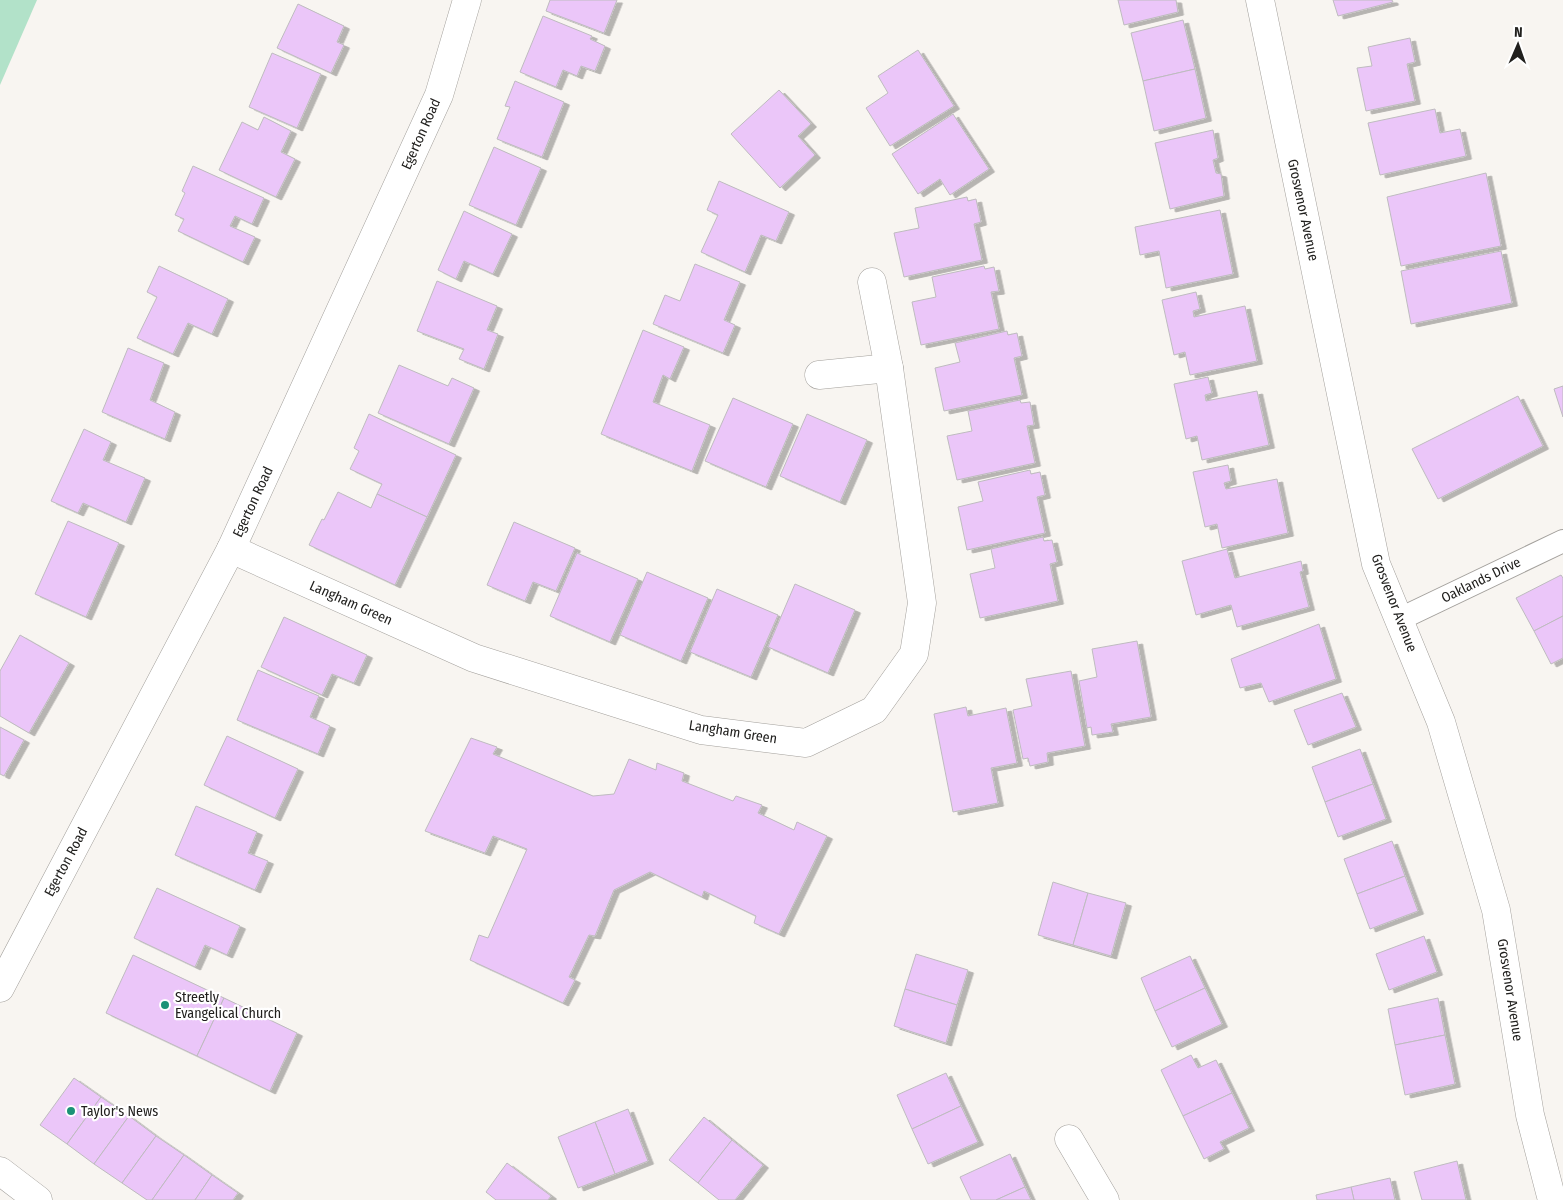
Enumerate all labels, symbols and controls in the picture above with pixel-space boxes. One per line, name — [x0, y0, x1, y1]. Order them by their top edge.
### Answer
north arrow — [1493, 20, 1543, 70]
text: N — [1514, 24, 1523, 41]
street label: Egerton Road — [398, 96, 444, 172]
street label: Grosvenor Avenue — [1284, 157, 1322, 263]
street label: Egerton Road — [229, 464, 277, 540]
street label: Grosvenor Avenue — [1367, 552, 1421, 655]
street label: Oaklands Drive — [1438, 553, 1524, 607]
street label: Langham Green — [307, 577, 395, 629]
street label: Langham Green — [688, 717, 778, 747]
street label: Egerton Road — [41, 825, 91, 899]
street label: Grosvenor Avenue — [1493, 937, 1527, 1043]
place label: Streetly Evangelical Church — [175, 989, 281, 1022]
marker: Streetly Evangelical Church — [159, 999, 171, 1011]
place label: Taylor's News — [81, 1103, 158, 1120]
marker: Taylor's News — [65, 1105, 77, 1117]

